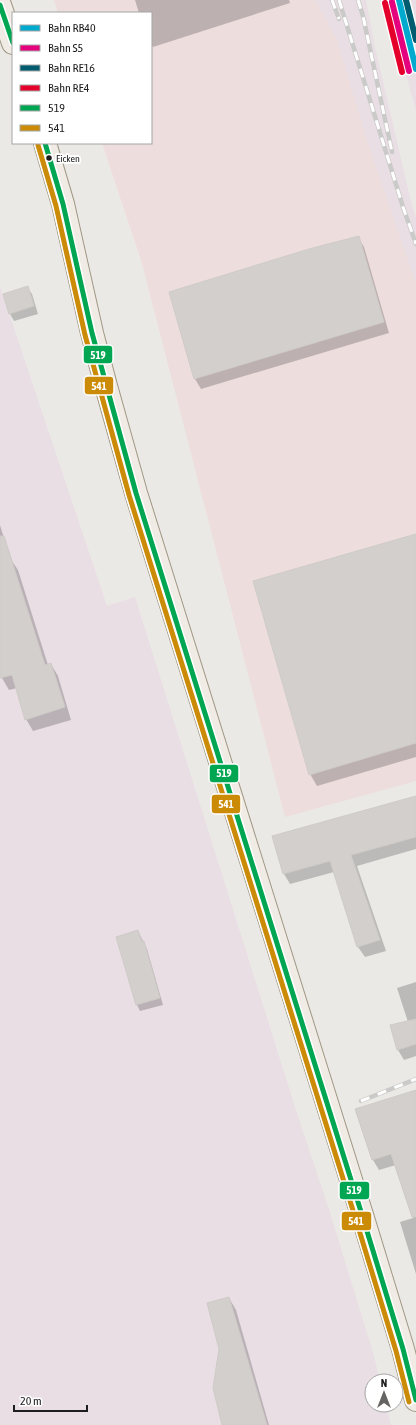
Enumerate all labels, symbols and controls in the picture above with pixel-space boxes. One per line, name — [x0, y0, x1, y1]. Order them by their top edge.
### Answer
legend — [12, 12, 152, 144]
text: Bahn RB40 — [48, 21, 96, 35]
text: Bahn S5 — [48, 41, 83, 55]
text: Bahn RE16 — [48, 61, 95, 75]
text: Bahn RE4 — [48, 81, 90, 95]
text: 519 — [48, 101, 65, 115]
text: 541 — [48, 121, 65, 135]
marker: Eicken — [44, 153, 54, 163]
place label: Eicken — [56, 153, 80, 164]
line badge: 519 — [83, 345, 113, 364]
text: 519 — [90, 349, 106, 361]
line badge: 541 — [84, 376, 114, 395]
text: 541 — [91, 380, 107, 392]
line badge: 519 — [209, 764, 239, 783]
text: 519 — [216, 767, 232, 779]
line badge: 541 — [211, 794, 241, 814]
text: 541 — [218, 798, 234, 810]
line badge: 519 — [339, 1181, 370, 1200]
text: 519 — [346, 1184, 362, 1196]
line badge: 541 — [341, 1211, 372, 1231]
text: 541 — [348, 1215, 364, 1227]
north arrow — [364, 1373, 404, 1413]
text: N — [381, 1377, 387, 1389]
scale bar — [14, 1387, 87, 1413]
text: 20 m — [20, 1394, 42, 1408]

